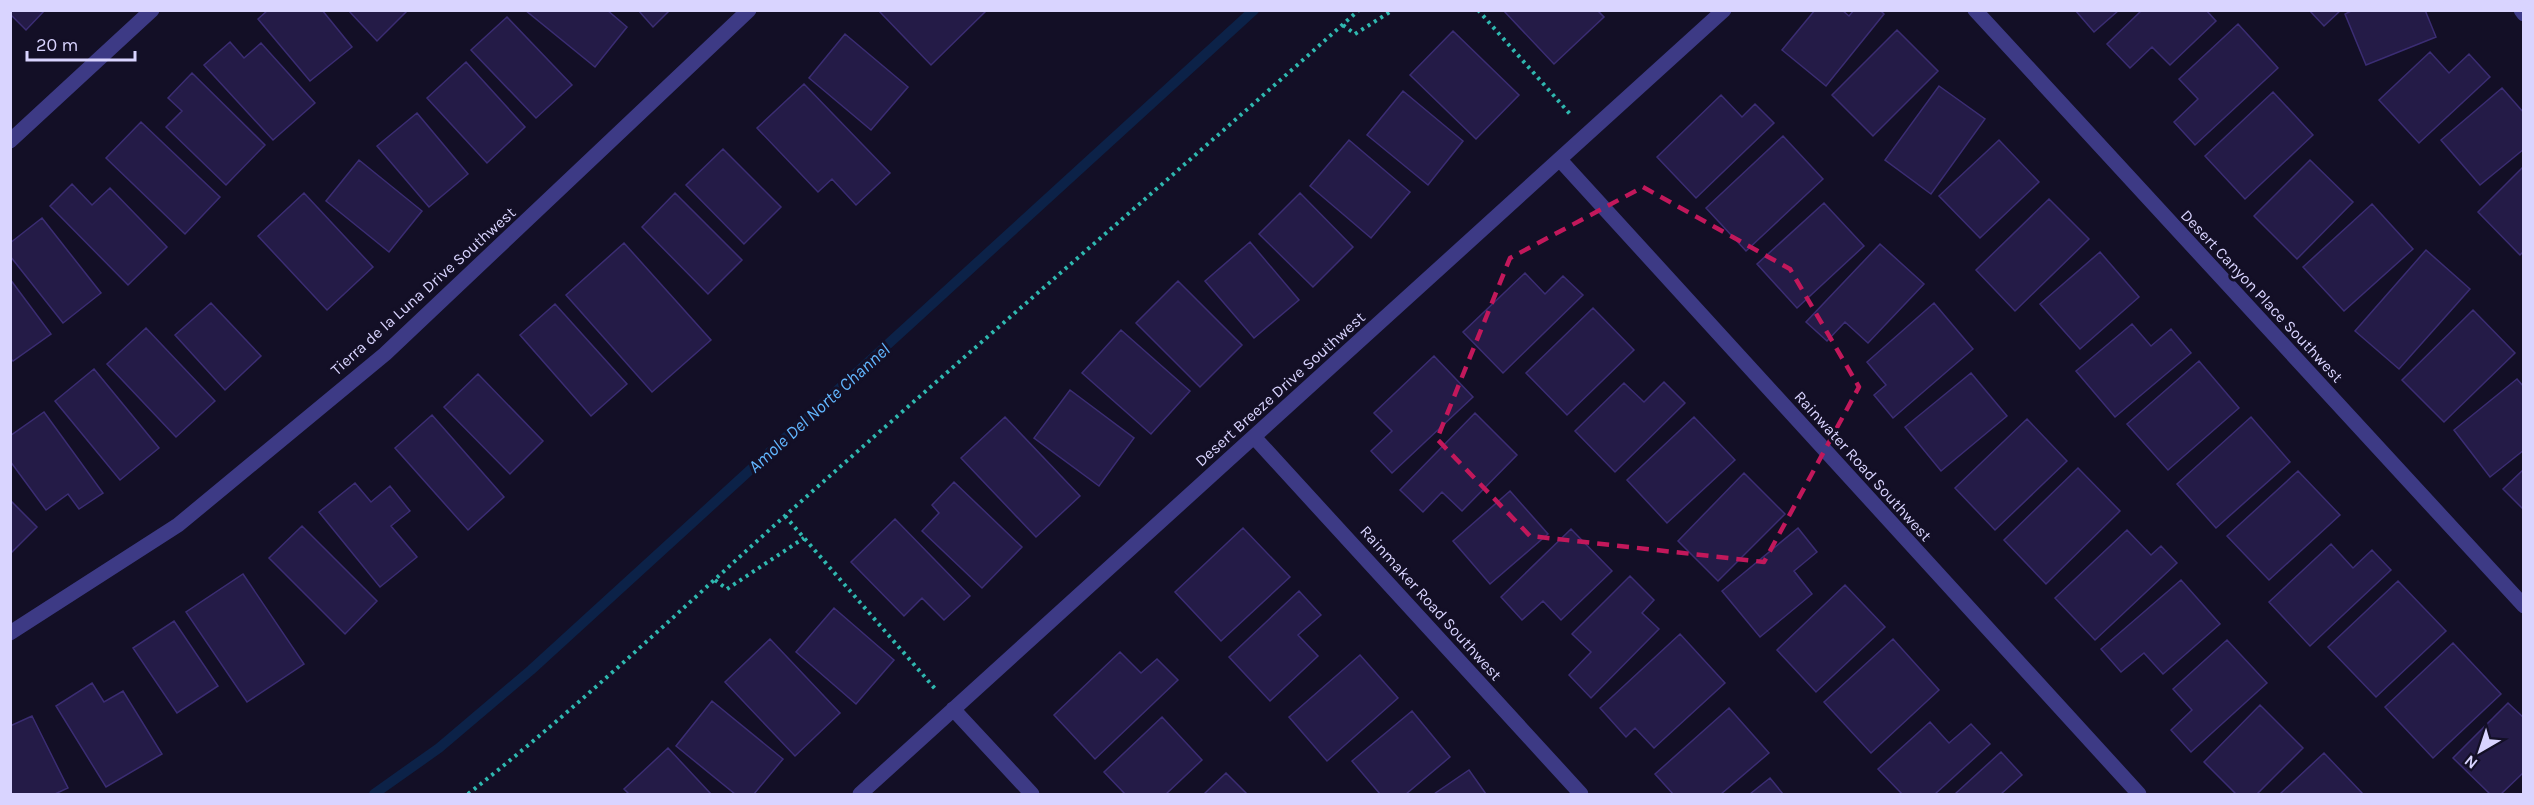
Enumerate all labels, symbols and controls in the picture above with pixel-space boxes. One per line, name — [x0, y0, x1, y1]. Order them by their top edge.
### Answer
scale bar — [27, 24, 135, 62]
text: 20 m — [36, 34, 78, 56]
street label: Tierra de la Luna Drive Southwest — [327, 203, 519, 379]
street label: Desert Canyon Place Southwest — [2177, 206, 2347, 386]
street label: Desert Breeze Drive Southwest — [1191, 308, 1369, 470]
water label: Amole Del Norte Channel — [744, 338, 895, 477]
street label: Rainwater Road Southwest — [1790, 387, 1936, 545]
street label: Rainmaker Road Southwest — [1356, 521, 1506, 685]
north arrow — [2450, 721, 2510, 781]
text: N — [2460, 751, 2481, 773]

